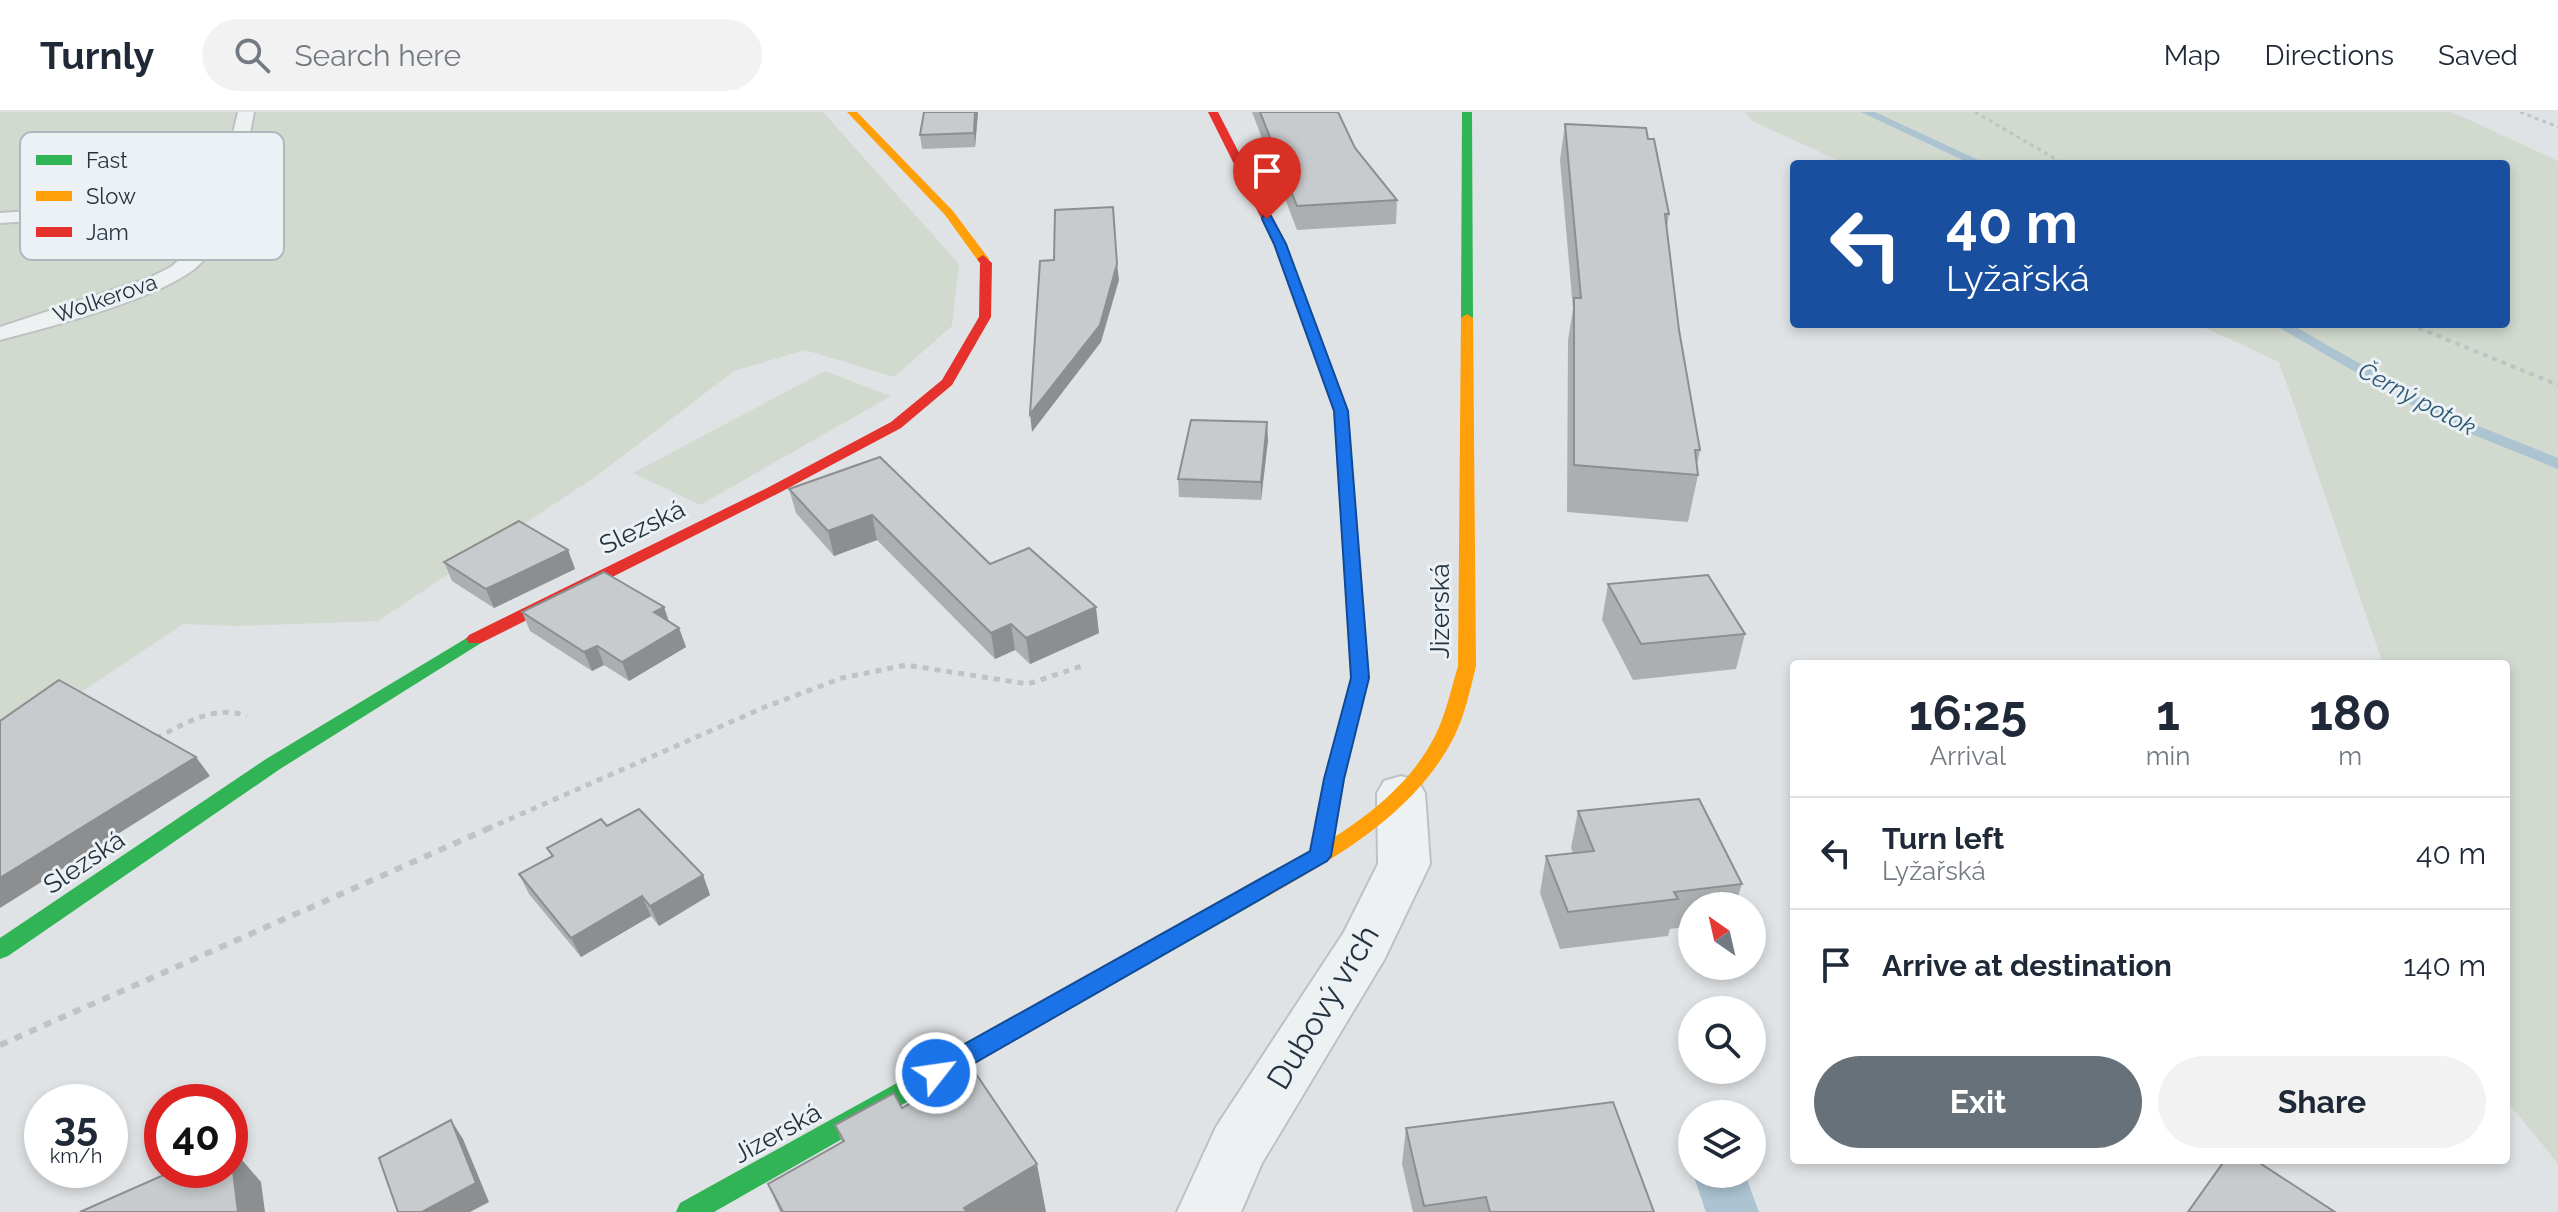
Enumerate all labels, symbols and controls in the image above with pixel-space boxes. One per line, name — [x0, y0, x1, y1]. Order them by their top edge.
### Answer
search box — [202, 19, 762, 91]
text: Turnly — [40, 33, 154, 78]
icon: search — [230, 33, 274, 77]
text: Search here — [294, 38, 461, 73]
text: Map — [2164, 39, 2221, 72]
text: Directions — [2265, 39, 2394, 72]
text: Saved — [2438, 39, 2518, 72]
legend — [20, 132, 284, 260]
pin — [1233, 137, 1301, 219]
text: Fast — [86, 147, 128, 173]
icon: arrive — [1245, 149, 1289, 193]
text: Slow — [86, 183, 136, 209]
text: 40 m — [1946, 190, 2078, 256]
icon: left — [1814, 192, 1918, 296]
text: Jam — [86, 219, 129, 245]
text: Lyžařská — [1946, 257, 2090, 299]
street label: Wolkerova — [50, 268, 160, 328]
water label: Černý potok — [2353, 355, 2481, 442]
street label: Slezská — [594, 494, 690, 560]
street label: Jizerská — [1425, 563, 1455, 659]
text: 16:25 — [1909, 685, 2027, 741]
text: 1 — [2156, 685, 2180, 741]
text: 180 — [2309, 685, 2391, 741]
text: Arrival — [1930, 741, 2006, 771]
text: min — [2146, 741, 2190, 771]
text: m — [2338, 741, 2362, 771]
text: Turn left — [1882, 821, 2004, 856]
street label: Slezská — [38, 824, 130, 900]
icon: left — [1814, 831, 1858, 875]
text: 40 m — [2416, 836, 2486, 871]
text: Lyžařská — [1882, 856, 1986, 886]
north arrow — [1678, 892, 1766, 980]
map controls — [1678, 892, 1766, 1188]
street label: Dubový vrch — [1259, 918, 1386, 1096]
icon: arrive — [1814, 943, 1858, 987]
text: Arrive at destination — [1882, 948, 2172, 983]
text: 140 m — [2403, 948, 2486, 983]
button: search — [1678, 996, 1766, 1084]
position arrow — [894, 1031, 978, 1115]
button: Exit — [1814, 1056, 2142, 1148]
button: Share — [2158, 1056, 2486, 1148]
speed limit sign: 40 — [144, 1084, 248, 1188]
street label: Jizerská — [728, 1097, 826, 1169]
button: layers — [1678, 1100, 1766, 1188]
text: 35 — [54, 1102, 98, 1149]
text: km/h — [50, 1144, 102, 1168]

